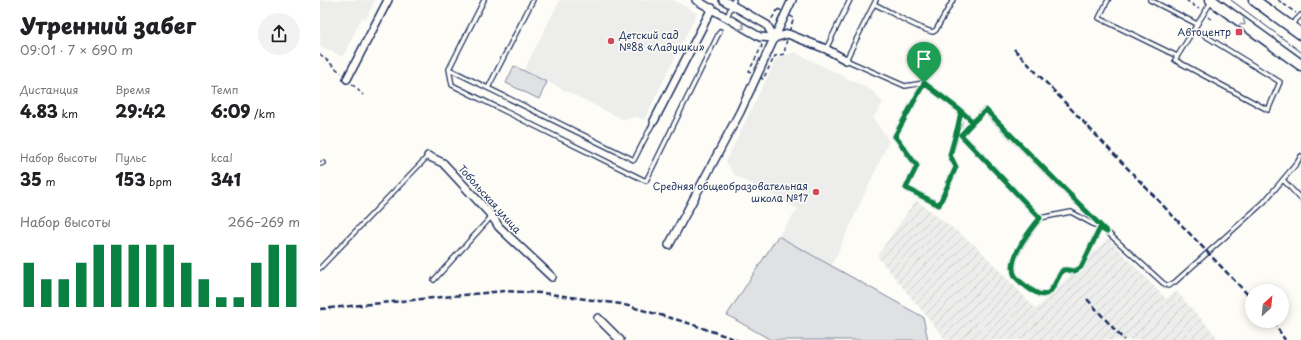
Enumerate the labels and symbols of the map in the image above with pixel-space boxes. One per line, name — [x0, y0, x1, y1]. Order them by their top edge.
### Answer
one-way arrow — [1238, 18, 1245, 25]
one-way arrow — [738, 22, 745, 29]
place label: Автоцентр — [1178, 24, 1231, 39]
place label: Детский сад №88 «Ладушки» — [618, 27, 705, 55]
marker: Автоцентр — [1234, 27, 1244, 37]
marker: Детский сад №88 «Ладушки» — [606, 36, 616, 46]
pin — [907, 42, 941, 83]
street label: Тобольская улица — [456, 161, 526, 237]
place label: Средняя общеобразовательная школа №17 — [653, 178, 809, 205]
marker: Средняя общеобразовательная школа №17 — [811, 187, 821, 197]
north arrow — [1245, 284, 1289, 328]

